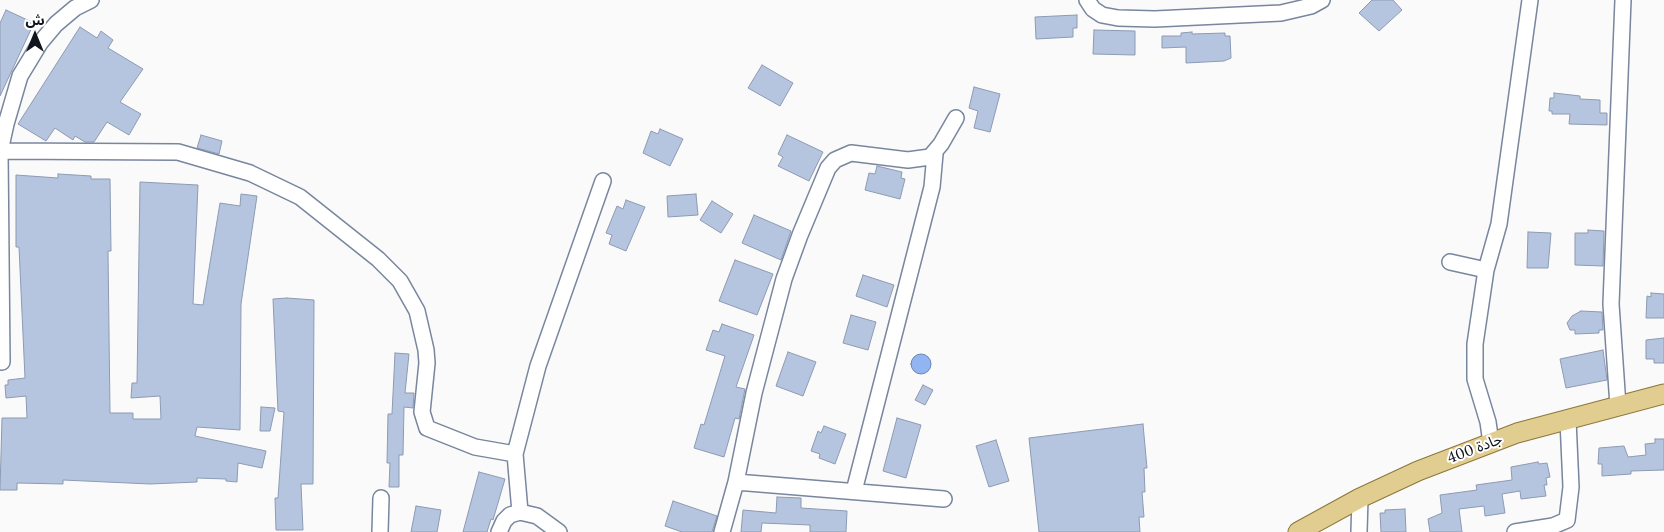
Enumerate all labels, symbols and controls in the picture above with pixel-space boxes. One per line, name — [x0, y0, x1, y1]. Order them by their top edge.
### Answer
north arrow — [10, 10, 60, 60]
text: ش — [25, 11, 45, 29]
street label: جادة 400 — [1445, 430, 1505, 468]

